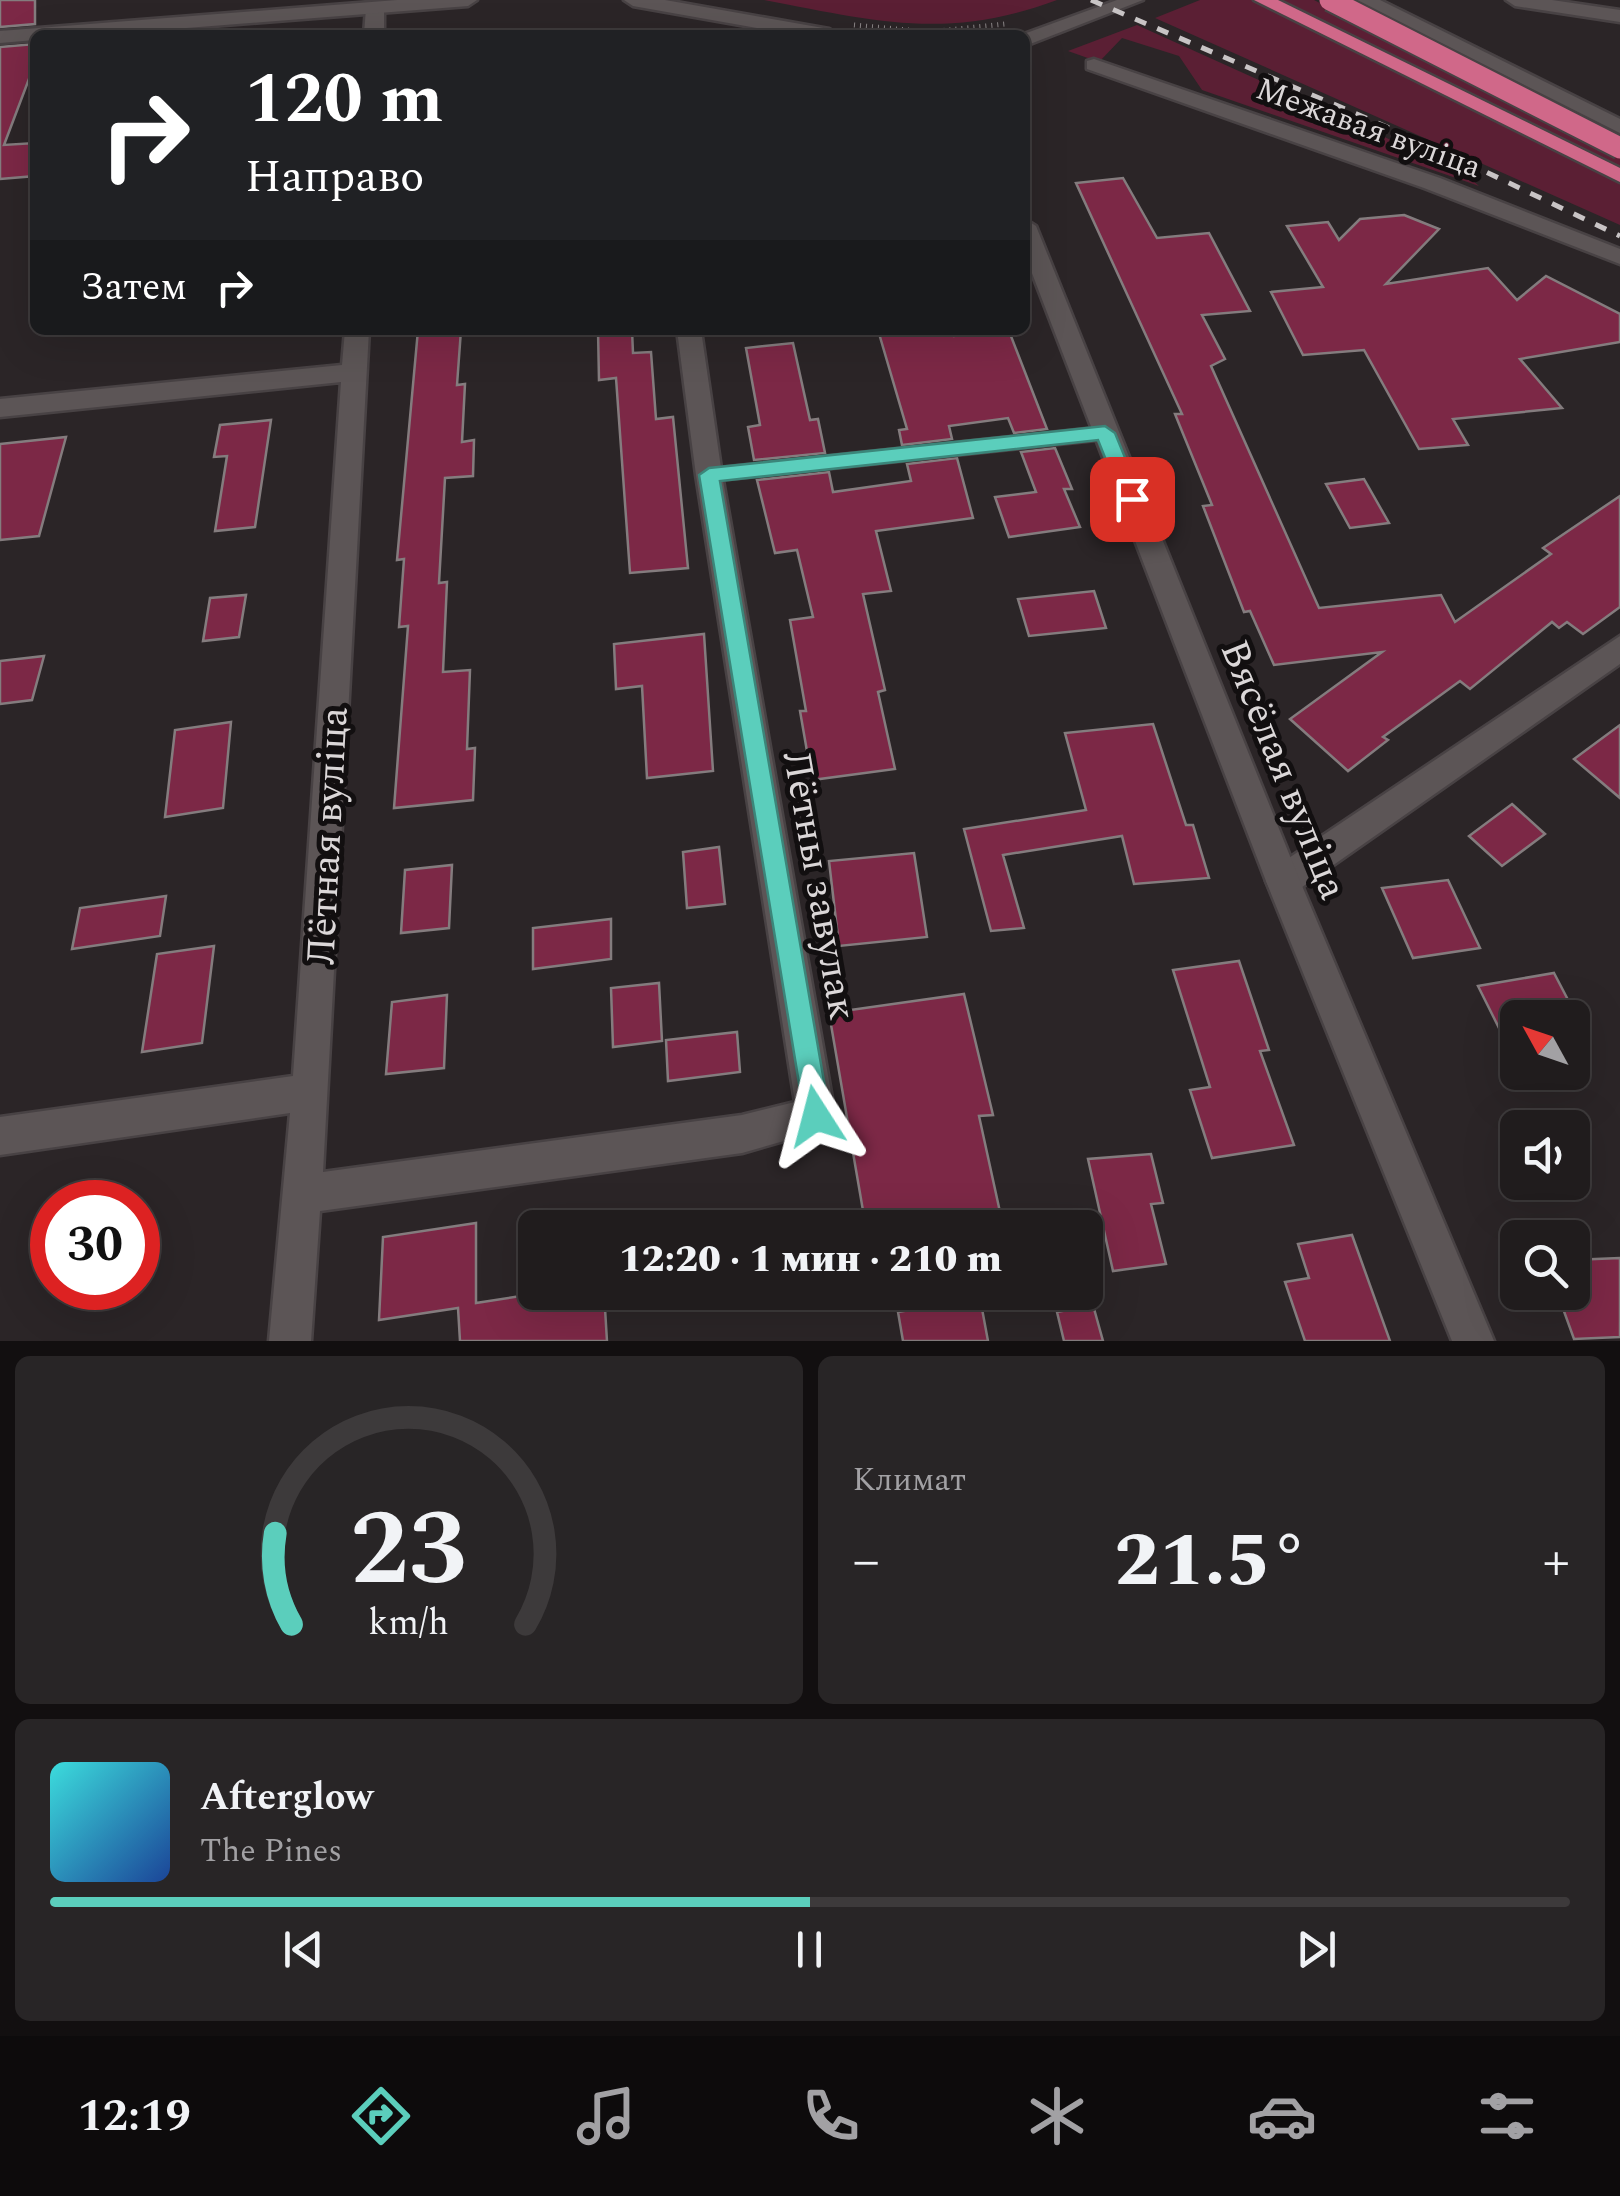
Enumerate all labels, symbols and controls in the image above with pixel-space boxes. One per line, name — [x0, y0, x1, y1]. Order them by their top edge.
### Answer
text: 120 m — [245, 47, 443, 153]
street label: Межавая вуліца — [1249, 65, 1489, 192]
icon: right — [80, 70, 210, 200]
text: Направо — [245, 143, 424, 212]
text: Затем — [80, 259, 187, 317]
icon: right — [207, 260, 262, 315]
pin — [1090, 457, 1175, 542]
icon: arrive — [1105, 472, 1160, 527]
street label: Вясёлая вуліца — [1203, 631, 1363, 909]
street label: Лётная вуліца — [291, 705, 366, 967]
street label: Лётны завулак — [765, 746, 872, 1025]
north arrow — [1500, 1000, 1590, 1090]
map controls — [1500, 1000, 1590, 1310]
position arrow — [764, 1064, 868, 1168]
button: sound — [1500, 1110, 1590, 1200]
speed limit sign: 30 — [30, 1180, 160, 1310]
button: search — [1500, 1220, 1590, 1310]
text: 12:20 · 1 мин · 210 m — [619, 1231, 1002, 1289]
text: Климат — [853, 1456, 966, 1505]
text: 23 — [350, 1472, 467, 1630]
text: 21.5° — [1114, 1505, 1308, 1619]
text: − — [853, 1520, 880, 1603]
text: + — [1542, 1520, 1570, 1603]
text: km/h — [369, 1596, 449, 1651]
text: Afterglow — [200, 1769, 373, 1827]
text: The Pines — [200, 1827, 342, 1876]
icon: previous — [276, 1922, 331, 1977]
icon: pause — [782, 1922, 837, 1977]
icon: next — [1289, 1922, 1344, 1977]
icon: directions — [346, 2081, 416, 2151]
icon: music — [571, 2081, 641, 2151]
icon: phone — [796, 2081, 866, 2151]
icon: climate — [1022, 2081, 1092, 2151]
icon: car — [1247, 2081, 1317, 2151]
icon: filters — [1472, 2081, 1542, 2151]
text: 12:19 — [78, 2082, 191, 2151]

